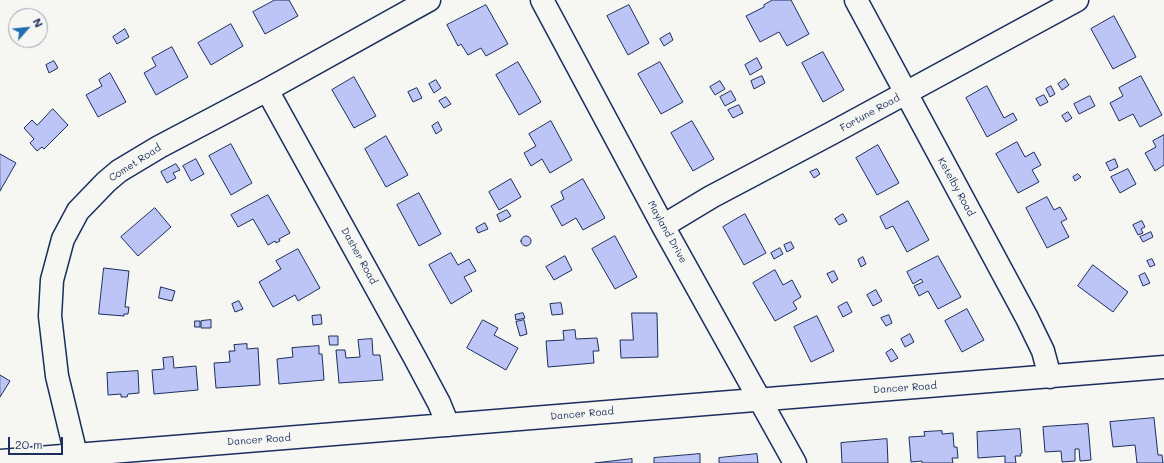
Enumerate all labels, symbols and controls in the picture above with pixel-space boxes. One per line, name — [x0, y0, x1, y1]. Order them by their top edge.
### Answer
north arrow — [8, 8, 48, 48]
text: N — [30, 16, 47, 30]
street label: Fortune Road — [838, 92, 902, 134]
street label: Comet Road — [107, 142, 163, 184]
street label: Ketelby Road — [935, 156, 977, 218]
street label: Mayland Drive — [645, 199, 689, 265]
street label: Dasher Road — [339, 226, 379, 286]
street label: Dancer Road — [873, 380, 937, 396]
street label: Dancer Road — [550, 405, 614, 423]
scale bar — [10, 429, 65, 455]
street label: Dancer Road — [227, 432, 291, 448]
text: 20 m — [15, 436, 43, 452]

